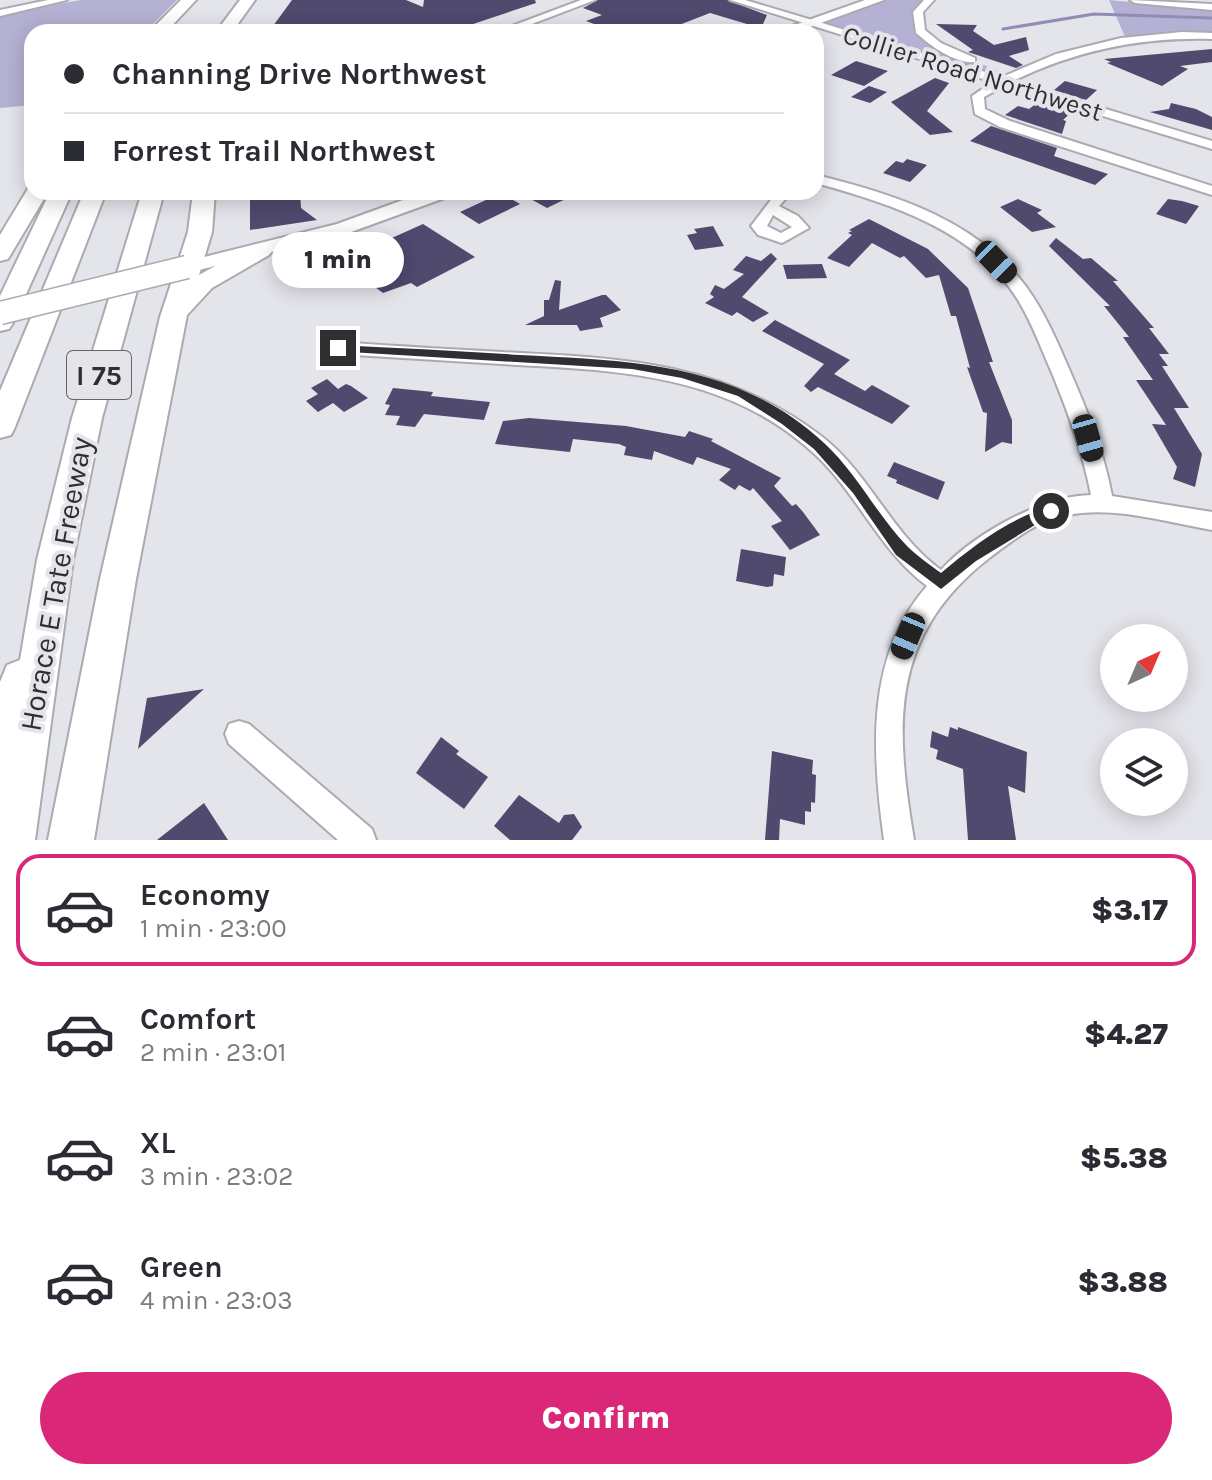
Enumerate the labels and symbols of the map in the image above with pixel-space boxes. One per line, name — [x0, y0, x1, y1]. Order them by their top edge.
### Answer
street label: Collier Road Northwest — [839, 19, 1107, 128]
callout: 1 min — [272, 232, 404, 288]
car — [971, 236, 1021, 288]
route end — [320, 330, 356, 366]
road number: I 75 — [67, 351, 131, 399]
car — [1070, 412, 1106, 464]
street label: Horace E Tate Freeway — [12, 434, 100, 734]
route start — [1033, 493, 1069, 529]
car — [888, 609, 928, 663]
north arrow — [1100, 624, 1188, 712]

